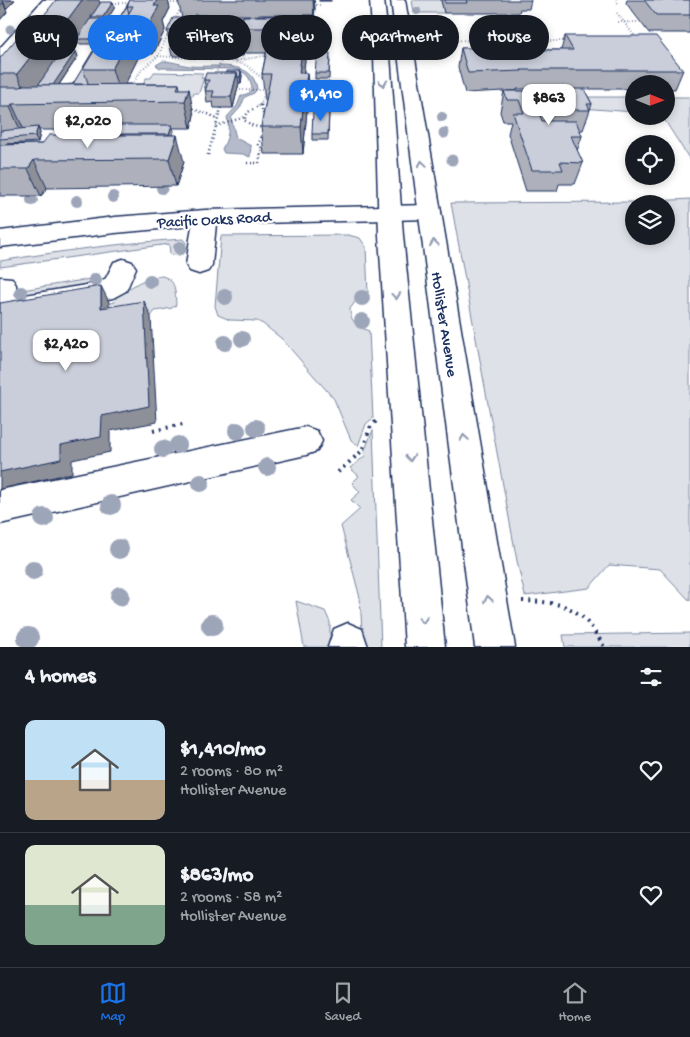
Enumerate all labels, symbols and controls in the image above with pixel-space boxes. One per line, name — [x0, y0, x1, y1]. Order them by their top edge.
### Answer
chip: Buy — [15, 15, 78, 60]
chip: Rent — [88, 15, 158, 60]
chip: Filters — [168, 15, 251, 60]
chip: New — [261, 15, 332, 60]
chip: Apartment — [342, 15, 459, 60]
chip: House — [469, 15, 549, 60]
north arrow — [625, 75, 675, 125]
map controls — [625, 75, 675, 245]
pin: $1,410 — [280, 80, 362, 122]
one-way arrow — [378, 80, 389, 88]
pin: $863 — [519, 84, 579, 126]
text: $1,410 — [300, 86, 342, 105]
text: $863 — [533, 90, 565, 109]
pin: $2,020 — [47, 106, 129, 149]
text: $2,020 — [65, 113, 111, 132]
button: locate — [625, 135, 675, 185]
one-way arrow — [418, 160, 428, 169]
button: layers — [625, 195, 675, 245]
street label: Pacific Oaks Road — [156, 209, 273, 234]
one-way arrow — [429, 238, 440, 246]
street label: Hollister Avenue — [425, 271, 460, 379]
one-way arrow — [391, 292, 402, 300]
pin: $2,420 — [25, 330, 107, 372]
text: $2,420 — [44, 336, 88, 355]
one-way arrow — [459, 434, 469, 442]
one-way arrow — [404, 454, 415, 462]
one-way arrow — [483, 594, 494, 602]
one-way arrow — [417, 616, 428, 624]
icon: filters — [637, 663, 665, 691]
text: 4 homes — [25, 665, 96, 690]
text: $1,410/mo — [180, 738, 266, 763]
icon: home — [65, 740, 125, 800]
icon: heart — [637, 756, 665, 784]
text: 2 rooms · 80 m² — [180, 763, 283, 782]
text: Hollister Avenue — [180, 782, 286, 801]
text: $863/mo — [180, 864, 253, 889]
icon: home — [65, 865, 125, 925]
icon: heart — [637, 881, 665, 909]
text: 2 rooms · 58 m² — [180, 889, 282, 908]
text: Hollister Avenue — [180, 908, 286, 927]
tab: Map — [99, 979, 127, 1026]
tab: Saved — [325, 979, 361, 1026]
tab: Home — [559, 979, 591, 1026]

